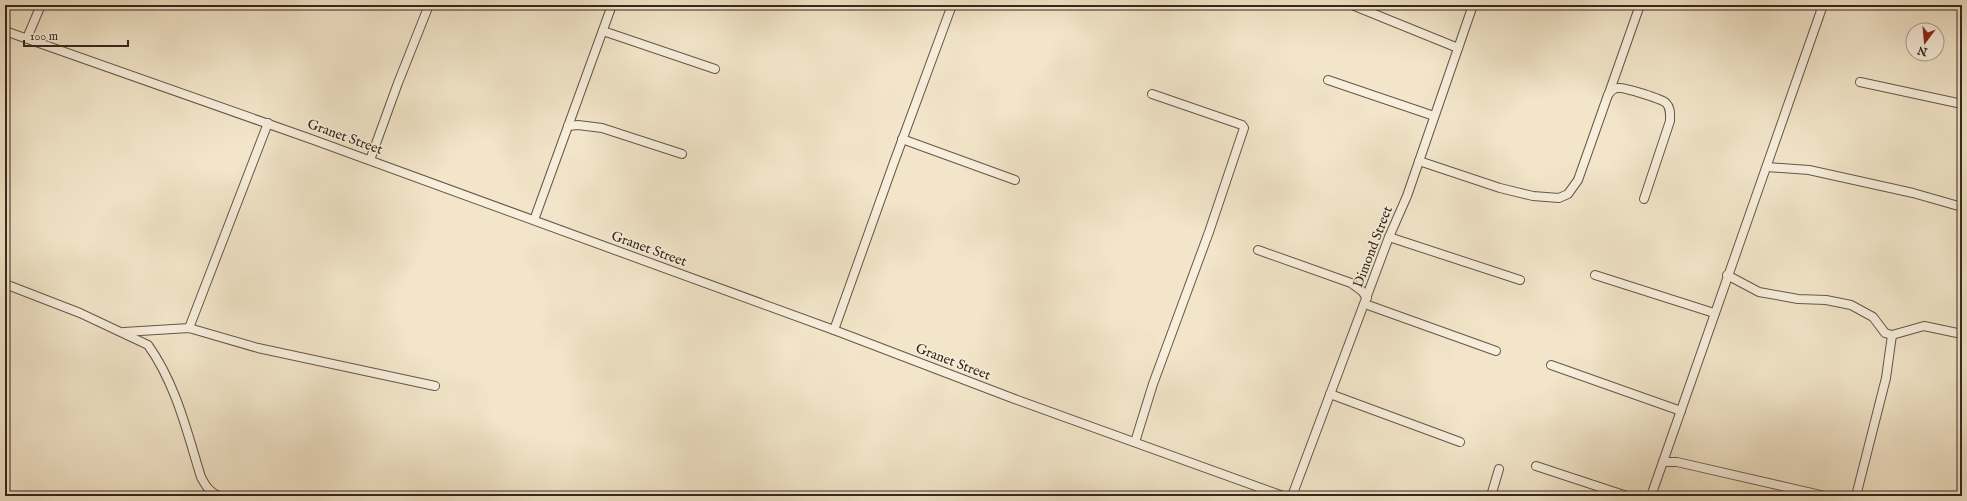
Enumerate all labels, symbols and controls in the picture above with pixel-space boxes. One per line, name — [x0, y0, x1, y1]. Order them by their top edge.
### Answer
scale bar — [24, 22, 128, 48]
north arrow — [1905, 22, 1945, 62]
text: 100 m — [30, 29, 58, 44]
text: N — [1916, 42, 1930, 59]
street label: Granet Street — [305, 115, 385, 159]
street label: Dimond Street — [1349, 203, 1397, 290]
street label: Granet Street — [609, 227, 689, 271]
street label: Granet Street — [913, 339, 993, 385]

